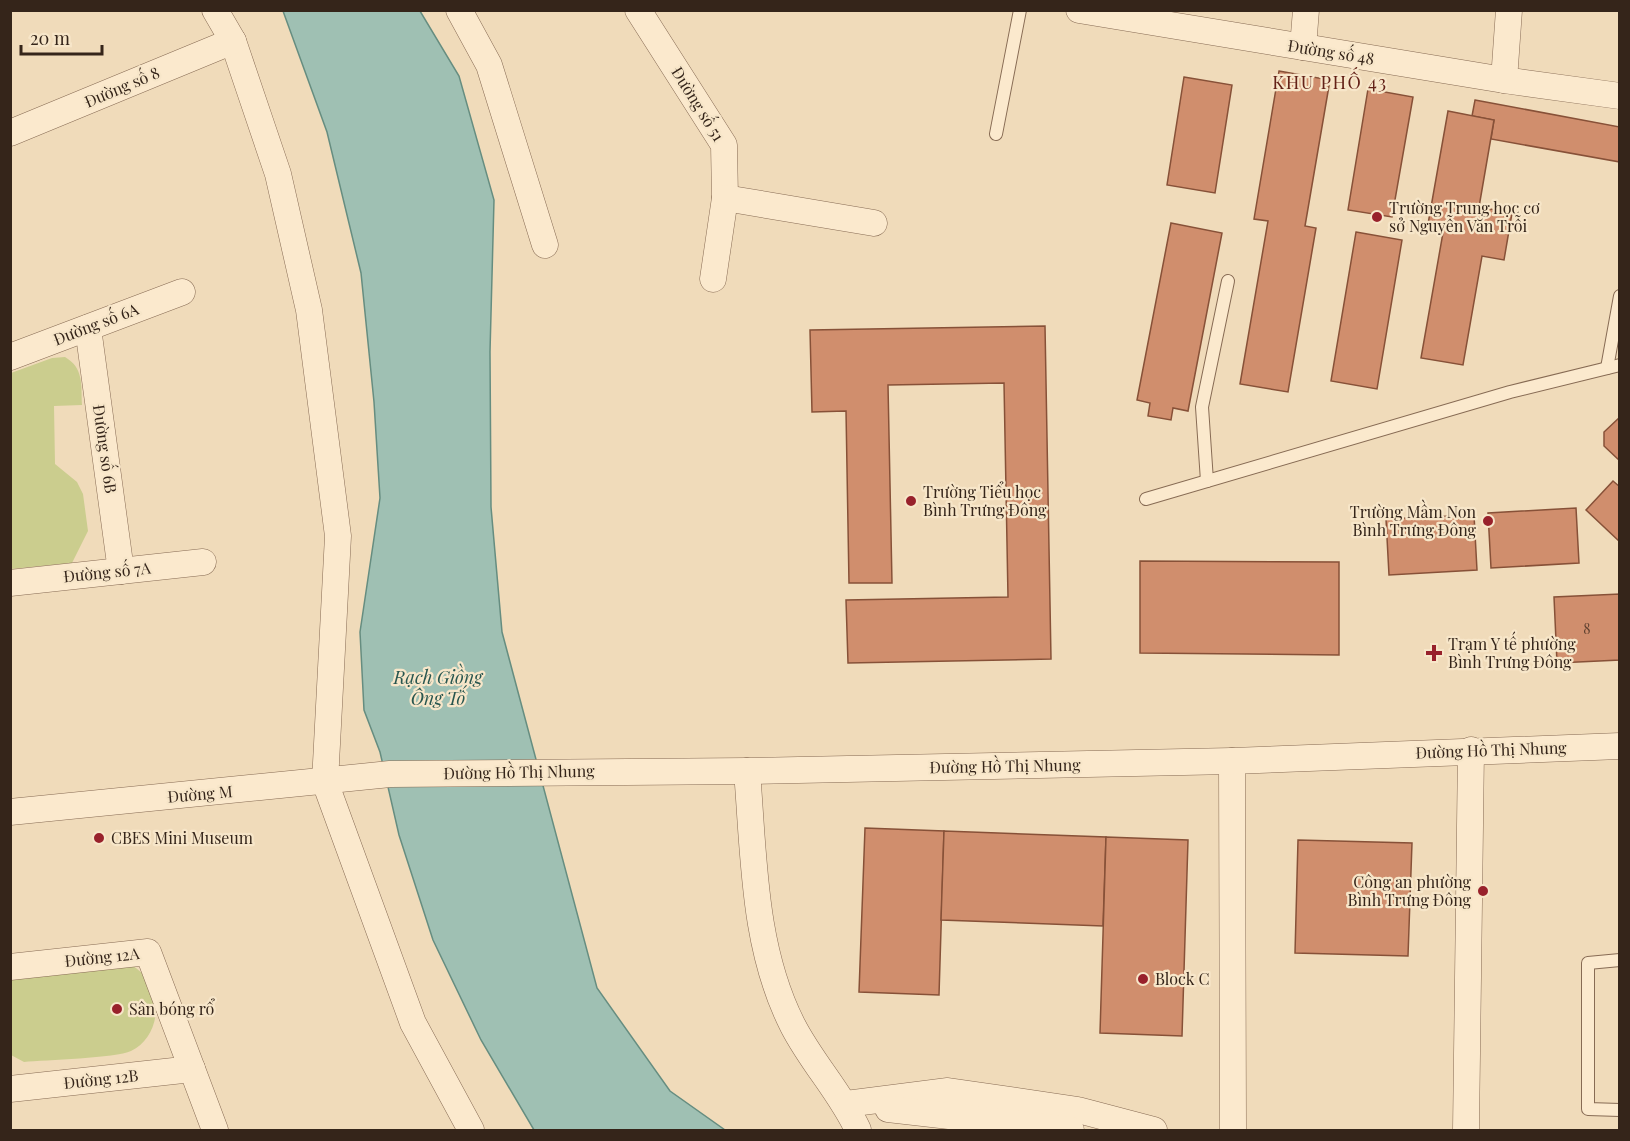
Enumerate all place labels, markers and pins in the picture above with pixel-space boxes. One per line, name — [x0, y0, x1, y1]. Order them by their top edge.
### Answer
place label: Trường Trung học cơ sở Nguyễn Văn Trỗi — [1389, 197, 1540, 236]
marker: Trường Trung học cơ sở Nguyễn Văn Trỗi — [1370, 210, 1384, 224]
place label: Trường Tiểu học Bình Trưng Đông — [923, 481, 1047, 520]
marker: Trường Tiểu học Bình Trưng Đông — [904, 494, 918, 508]
place label: Trường Mầm Non Bình Trưng Đông — [1350, 499, 1477, 540]
marker: Trường Mầm Non Bình Trưng Đông — [1481, 514, 1495, 528]
place label: Trạm Y tế phường Bình Trưng Đông — [1448, 631, 1576, 672]
marker: Trạm Y tế phường Bình Trưng Đông — [1425, 644, 1443, 662]
place label: CBES Mini Museum — [111, 827, 253, 848]
marker: CBES Mini Museum — [92, 831, 106, 845]
place label: Công an phường Bình Trưng Đông — [1348, 871, 1472, 910]
marker: Công an phường Bình Trưng Đông — [1476, 884, 1490, 898]
place label: Block C — [1155, 968, 1209, 989]
marker: Block C — [1136, 972, 1150, 986]
place label: Sân bóng rổ — [129, 998, 216, 1019]
marker: Sân bóng rổ — [110, 1002, 124, 1016]

